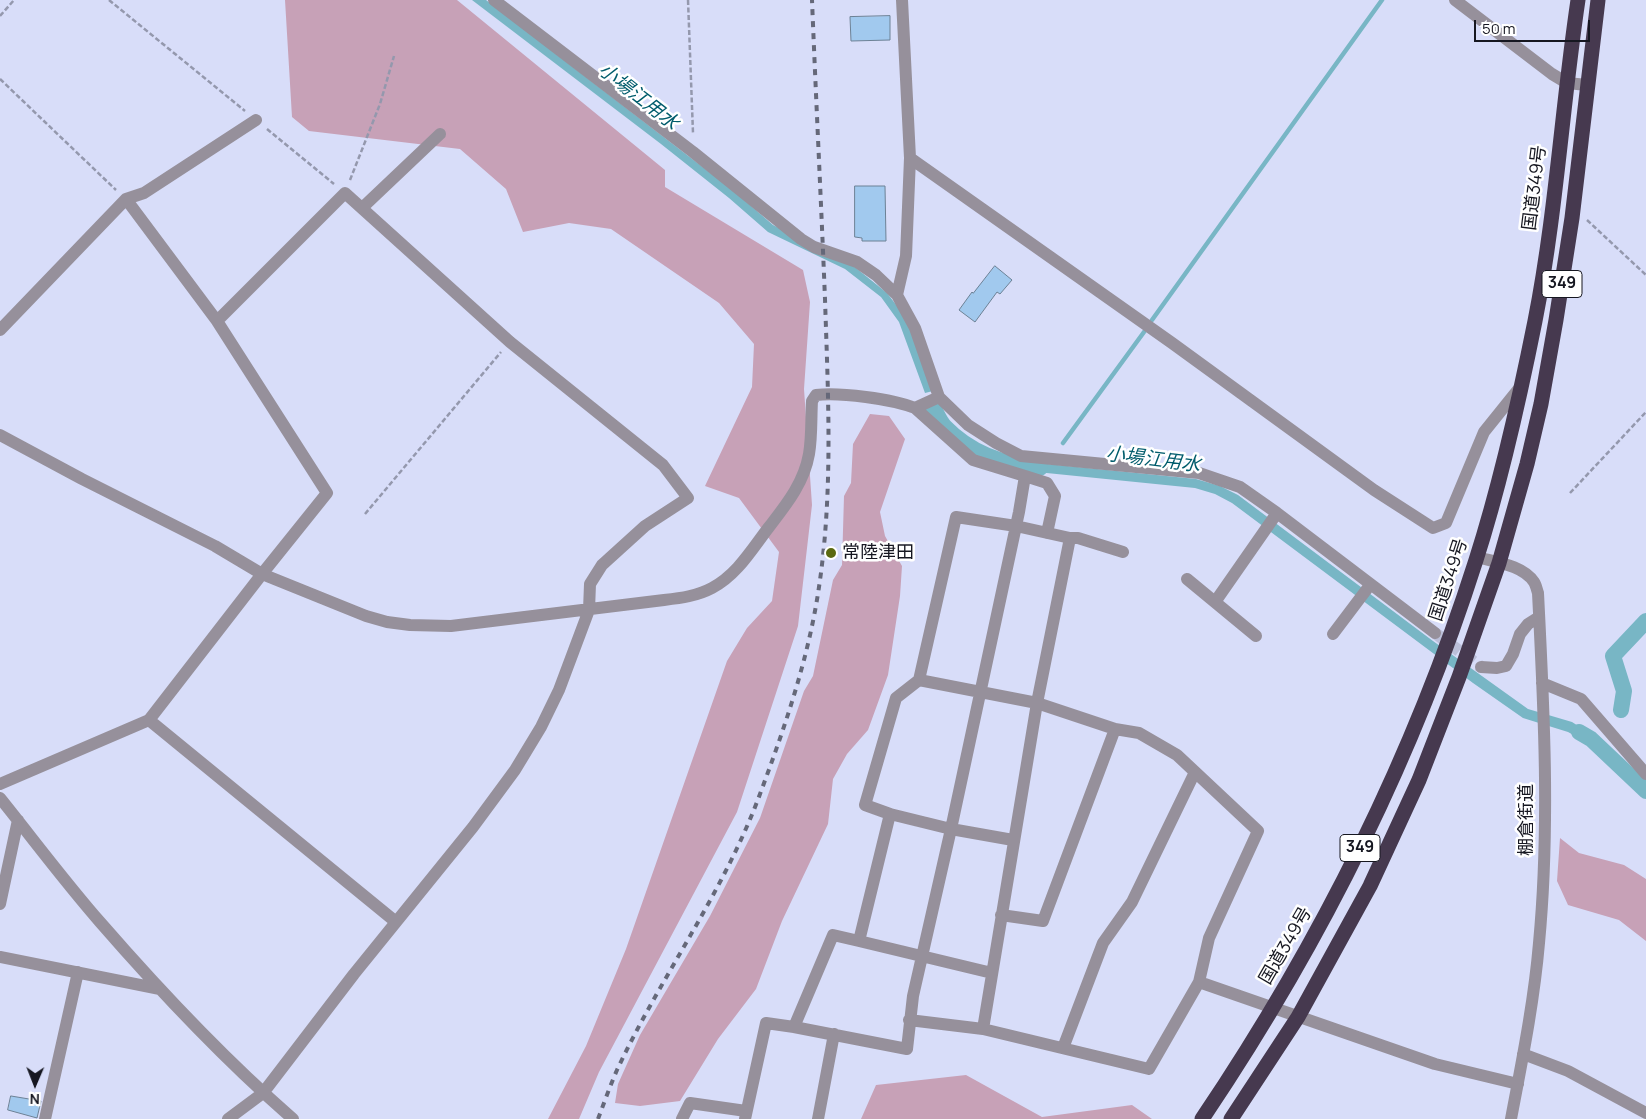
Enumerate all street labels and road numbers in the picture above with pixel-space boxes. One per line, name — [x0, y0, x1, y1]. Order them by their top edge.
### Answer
street label: 国道349号 — [1519, 144, 1551, 232]
road number: 349 — [1542, 270, 1582, 298]
street label: 国道349号 — [1426, 536, 1472, 624]
street label: 棚倉街道 — [1516, 784, 1538, 856]
road number: 349 — [1340, 834, 1380, 861]
street label: 国道349号 — [1255, 904, 1317, 988]

